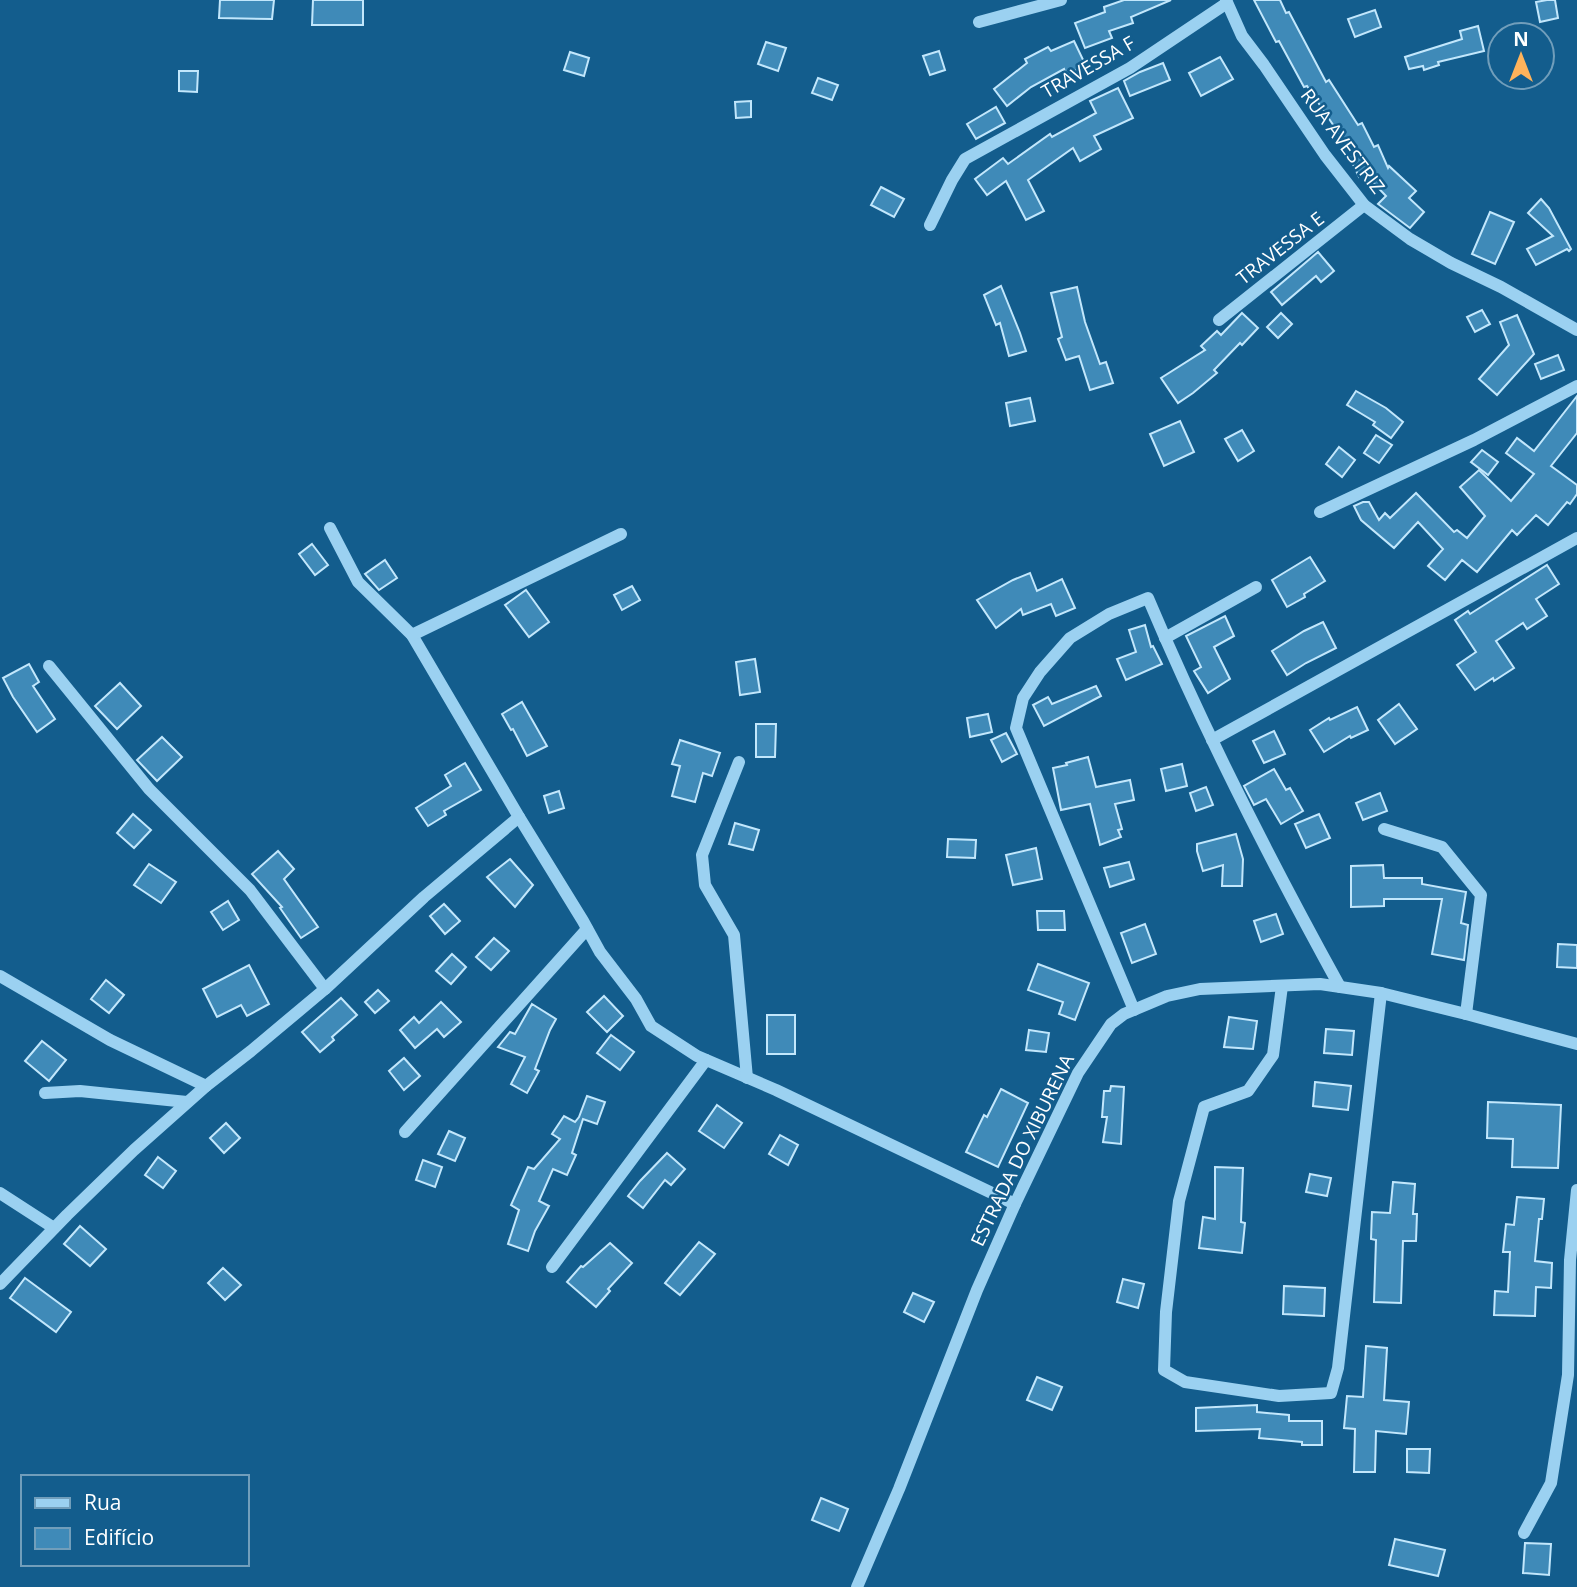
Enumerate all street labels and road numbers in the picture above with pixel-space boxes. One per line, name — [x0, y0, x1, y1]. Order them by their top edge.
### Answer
street label: TRAVESSA F — [1037, 30, 1140, 104]
street label: RUA AVESTRIZ — [1295, 83, 1391, 199]
street label: TRAVESSA E — [1231, 206, 1329, 290]
street label: ESTRADA DO XIBURENA — [964, 1050, 1080, 1250]

